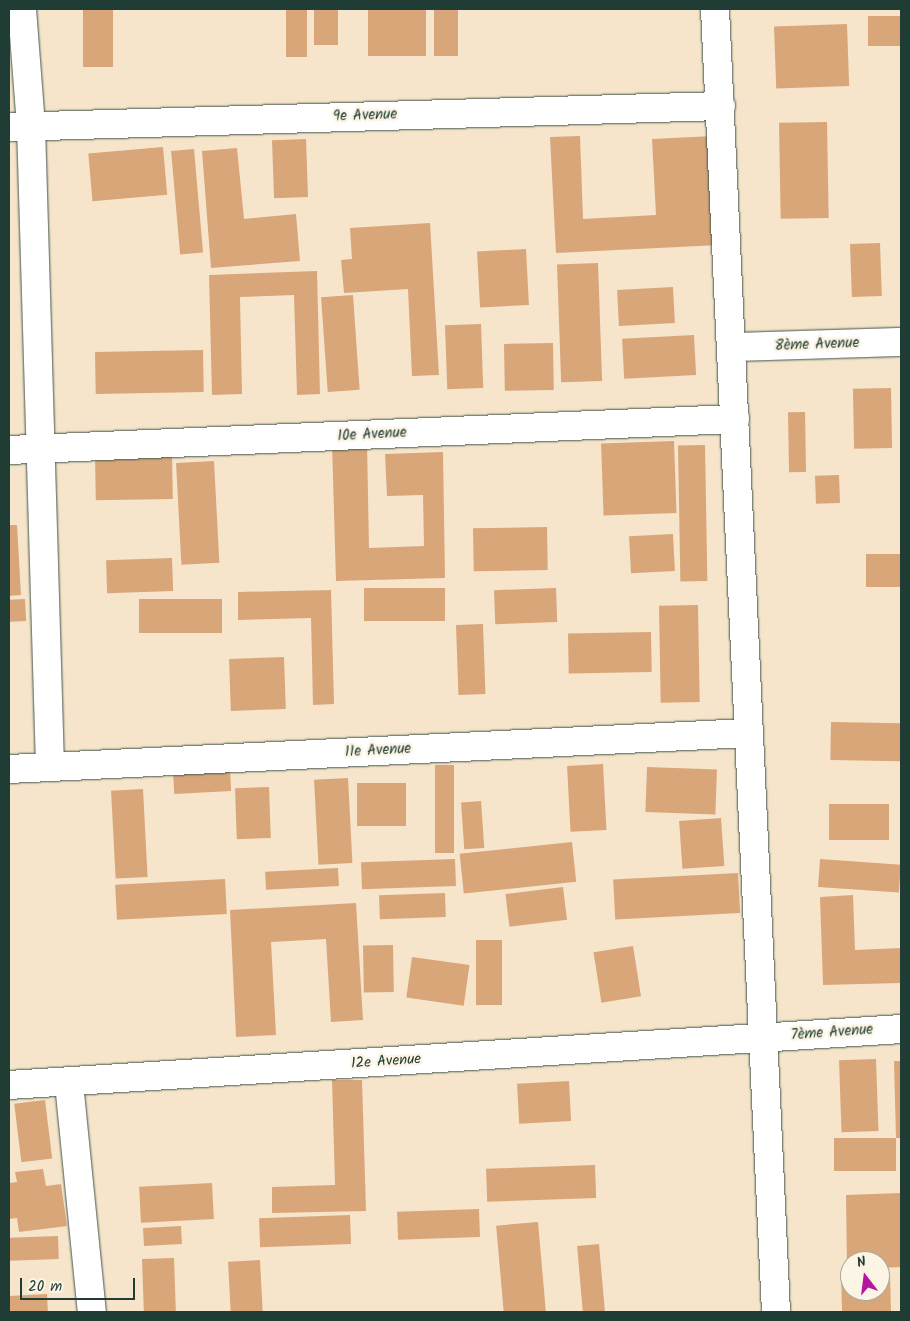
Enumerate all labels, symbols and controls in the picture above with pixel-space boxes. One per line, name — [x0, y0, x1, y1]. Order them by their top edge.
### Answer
street label: 9e Avenue — [333, 106, 397, 126]
street label: 8ème Avenue — [774, 335, 860, 355]
street label: 10e Avenue — [337, 424, 407, 446]
street label: 11e Avenue — [344, 740, 412, 762]
street label: 7ème Avenue — [790, 1021, 874, 1045]
street label: 12e Avenue — [350, 1051, 422, 1073]
north arrow — [840, 1251, 890, 1301]
text: N — [854, 1251, 868, 1274]
scale bar — [22, 1268, 138, 1300]
text: 20 m — [28, 1275, 62, 1299]

